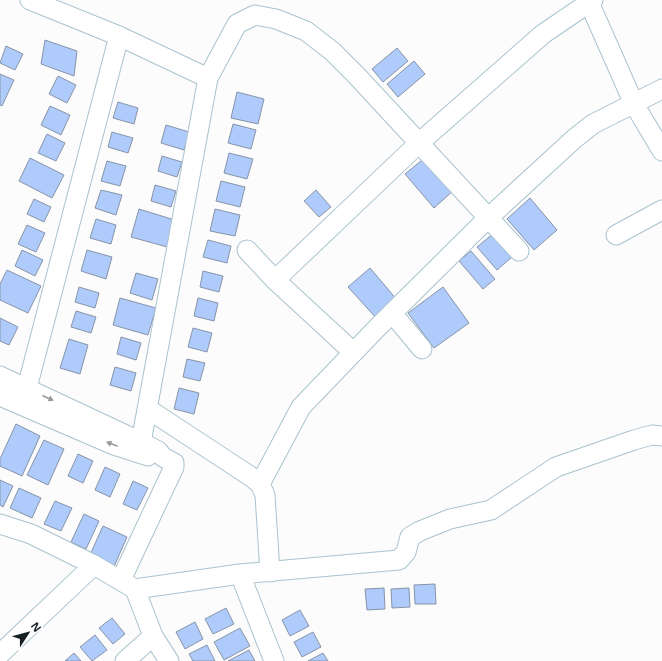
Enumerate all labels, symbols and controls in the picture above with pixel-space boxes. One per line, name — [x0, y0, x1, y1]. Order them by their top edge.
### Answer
one-way arrow — [43, 395, 54, 401]
one-way arrow — [106, 441, 118, 447]
north arrow — [8, 613, 48, 653]
text: N — [28, 619, 45, 635]

